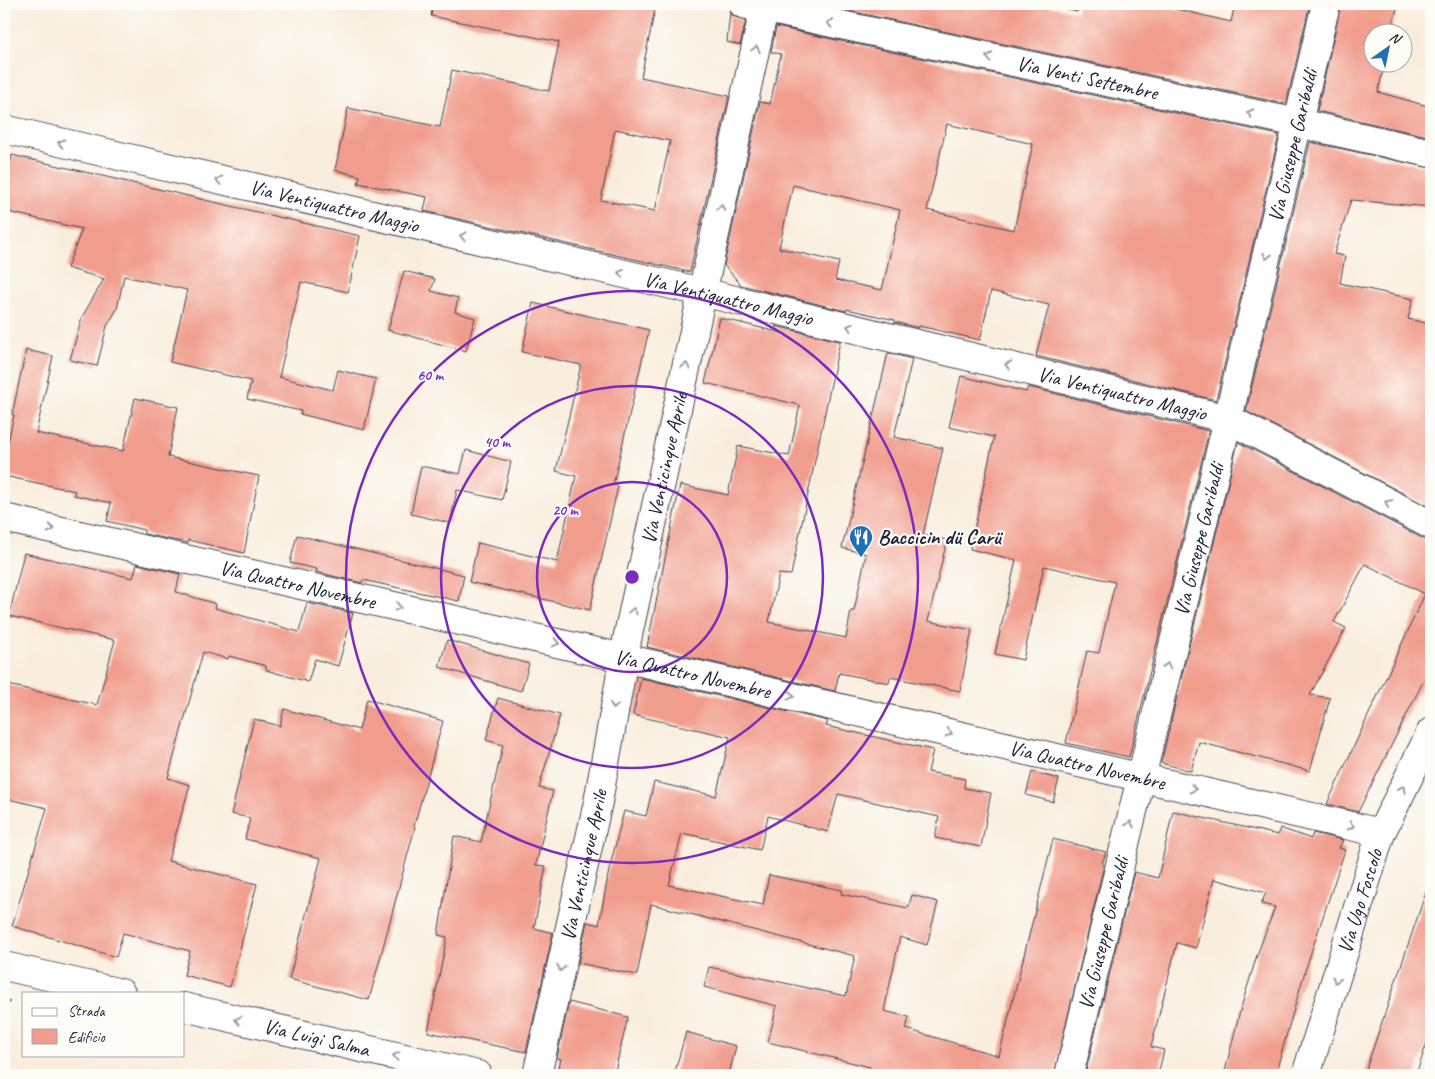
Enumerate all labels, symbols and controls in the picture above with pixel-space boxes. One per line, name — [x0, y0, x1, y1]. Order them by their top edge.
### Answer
one-way arrow — [825, 18, 834, 29]
north arrow — [1362, 22, 1412, 72]
text: N — [1387, 28, 1405, 48]
one-way arrow — [750, 45, 761, 54]
street label: Via Venti Settembre — [1014, 50, 1162, 106]
one-way arrow — [984, 52, 993, 63]
street label: Via Giuseppe Garibaldi — [1262, 64, 1324, 225]
one-way arrow — [1246, 109, 1255, 119]
one-way arrow — [56, 138, 65, 149]
street label: Via Ventiquattro Maggio — [247, 174, 423, 239]
one-way arrow — [215, 175, 224, 186]
one-way arrow — [715, 203, 726, 212]
one-way arrow — [458, 231, 467, 242]
one-way arrow — [1262, 251, 1272, 259]
street label: Via Ventiquattro Maggio — [641, 266, 817, 332]
one-way arrow — [616, 268, 625, 279]
one-way arrow — [845, 322, 854, 333]
one-way arrow — [1003, 360, 1012, 371]
street label: Via Ventiquattro Maggio — [1035, 361, 1211, 427]
one-way arrow — [680, 362, 691, 371]
text: 60 m — [417, 366, 444, 385]
street label: Via Venticinque Aprile — [635, 389, 694, 546]
text: 40 m — [484, 433, 511, 452]
street label: Via Giuseppe Garibaldi — [1168, 458, 1231, 618]
one-way arrow — [1384, 499, 1393, 509]
text: 20 m — [552, 501, 579, 520]
one-way arrow — [47, 523, 56, 534]
restaurant icon: Baccicin dü Carü — [848, 524, 874, 558]
place label: Baccicin dü Carü — [878, 524, 1004, 550]
street label: Via Quattro Novembre — [217, 554, 379, 615]
centre of rings — [623, 568, 641, 586]
one-way arrow — [393, 601, 402, 612]
one-way arrow — [627, 606, 638, 615]
one-way arrow — [552, 637, 561, 648]
street label: Via Quattro Novembre — [612, 643, 774, 705]
one-way arrow — [1161, 661, 1172, 670]
one-way arrow — [787, 690, 795, 701]
one-way arrow — [610, 702, 620, 711]
one-way arrow — [945, 727, 954, 738]
street label: Via Quattro Novembre — [1007, 734, 1169, 796]
one-way arrow — [1188, 783, 1197, 794]
one-way arrow — [1396, 785, 1406, 794]
street label: Via Venticinque Aprile — [554, 787, 613, 943]
one-way arrow — [1124, 819, 1135, 828]
one-way arrow — [1347, 820, 1356, 831]
street label: Via Ugo Foscolo — [1331, 844, 1389, 957]
street label: Via Giuseppe Garibaldi — [1072, 851, 1135, 1012]
one-way arrow — [556, 964, 567, 973]
one-way arrow — [1331, 976, 1341, 984]
legend — [22, 992, 185, 1056]
text: Strada — [68, 1002, 105, 1021]
street label: Via Luigi Salma — [261, 1013, 374, 1063]
one-way arrow — [233, 1015, 242, 1026]
text: Edificio — [68, 1028, 106, 1047]
one-way arrow — [392, 1051, 400, 1062]

